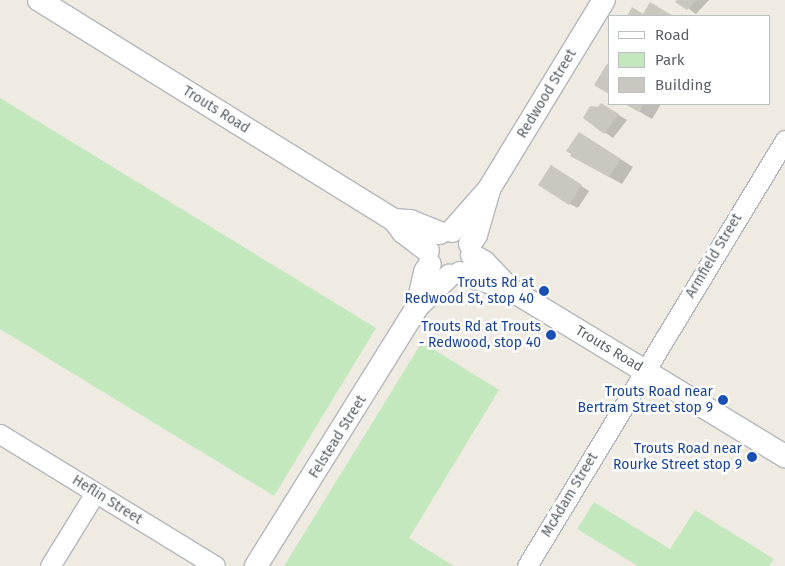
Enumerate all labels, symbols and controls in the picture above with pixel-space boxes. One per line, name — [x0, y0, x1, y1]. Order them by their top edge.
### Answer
legend — [608, 15, 770, 105]
text: Road — [655, 26, 690, 44]
street label: Redwood Street — [514, 47, 580, 141]
text: Park — [655, 51, 685, 69]
text: Building — [655, 76, 711, 94]
street label: Trouts Road — [179, 83, 253, 137]
street label: Armfield Street — [682, 211, 746, 301]
place label: Trouts Rd at Redwood St, stop 40 — [405, 275, 534, 308]
marker: Trouts Rd at Redwood St, stop 40 — [538, 285, 550, 297]
place label: Trouts Rd at Trouts - Redwood, stop 40 — [419, 319, 541, 352]
street label: Trouts Road — [572, 322, 646, 376]
marker: Trouts Rd at Trouts - Redwood, stop 40 — [545, 329, 557, 341]
place label: Trouts Road near Bertram Street stop 9 — [578, 384, 713, 417]
street label: Felstead Street — [306, 392, 370, 482]
marker: Trouts Road near Bertram Street stop 9 — [717, 394, 729, 406]
place label: Trouts Road near Rourke Street stop 9 — [613, 441, 742, 474]
street label: McAdam Street — [538, 450, 602, 540]
marker: Trouts Road near Rourke Street stop 9 — [746, 451, 758, 463]
street label: Heflin Street — [69, 472, 145, 528]

